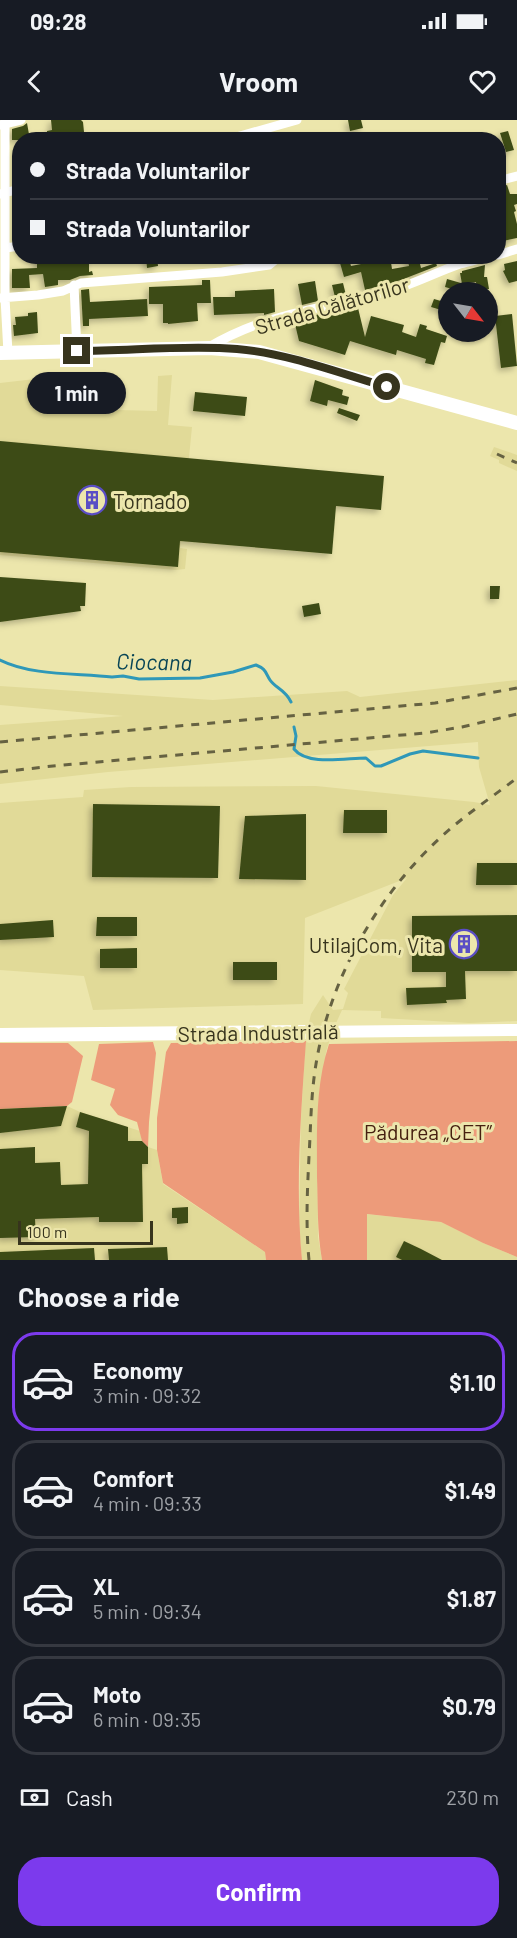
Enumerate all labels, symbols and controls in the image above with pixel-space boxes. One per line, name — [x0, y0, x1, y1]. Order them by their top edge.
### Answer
text: 09:28 — [30, 8, 86, 34]
icon: back — [18, 65, 51, 98]
text: Vroom — [219, 65, 298, 97]
icon: heart — [466, 65, 499, 98]
text: Strada Voluntarilor — [66, 157, 250, 183]
text: Strada Voluntarilor — [66, 215, 250, 241]
street label: Strada Călătorilor — [252, 271, 412, 339]
north arrow — [438, 282, 498, 342]
map controls — [438, 282, 498, 342]
route end — [63, 337, 90, 364]
callout: 1 min — [28, 372, 127, 414]
route start — [373, 373, 400, 400]
text: 1 min — [55, 381, 98, 405]
building icon: Tornado — [76, 484, 108, 516]
place label: Tornado — [113, 488, 188, 513]
water label: Ciocana — [116, 647, 192, 675]
building icon: UtilajCom, Vita — [448, 928, 480, 960]
place label: UtilajCom, Vita — [309, 932, 443, 957]
street label: Strada Industrială — [177, 1018, 339, 1046]
park label: Pădurea „CET” — [364, 1119, 492, 1144]
scale bar — [18, 1218, 153, 1246]
text: 100 m — [27, 1222, 67, 1241]
text: Choose a ride — [18, 1280, 180, 1312]
icon: car — [21, 1355, 75, 1409]
text: Economy — [93, 1357, 183, 1383]
text: $1.10 — [449, 1369, 496, 1395]
text: 3 min · 09:32 — [93, 1383, 201, 1407]
icon: car — [21, 1463, 75, 1517]
text: Comfort — [93, 1465, 174, 1491]
text: $1.49 — [445, 1477, 496, 1503]
text: 4 min · 09:33 — [93, 1491, 202, 1515]
icon: car — [21, 1571, 75, 1625]
text: XL — [93, 1573, 119, 1599]
text: $1.87 — [447, 1585, 496, 1611]
text: 5 min · 09:34 — [93, 1599, 202, 1623]
icon: car — [21, 1679, 75, 1733]
text: Moto — [93, 1681, 141, 1707]
text: $0.79 — [442, 1693, 496, 1719]
text: 6 min · 09:35 — [93, 1707, 201, 1731]
icon: cash — [18, 1781, 51, 1814]
text: Cash — [66, 1784, 113, 1810]
text: 230 m — [446, 1785, 499, 1809]
button: Confirm — [18, 1857, 499, 1926]

